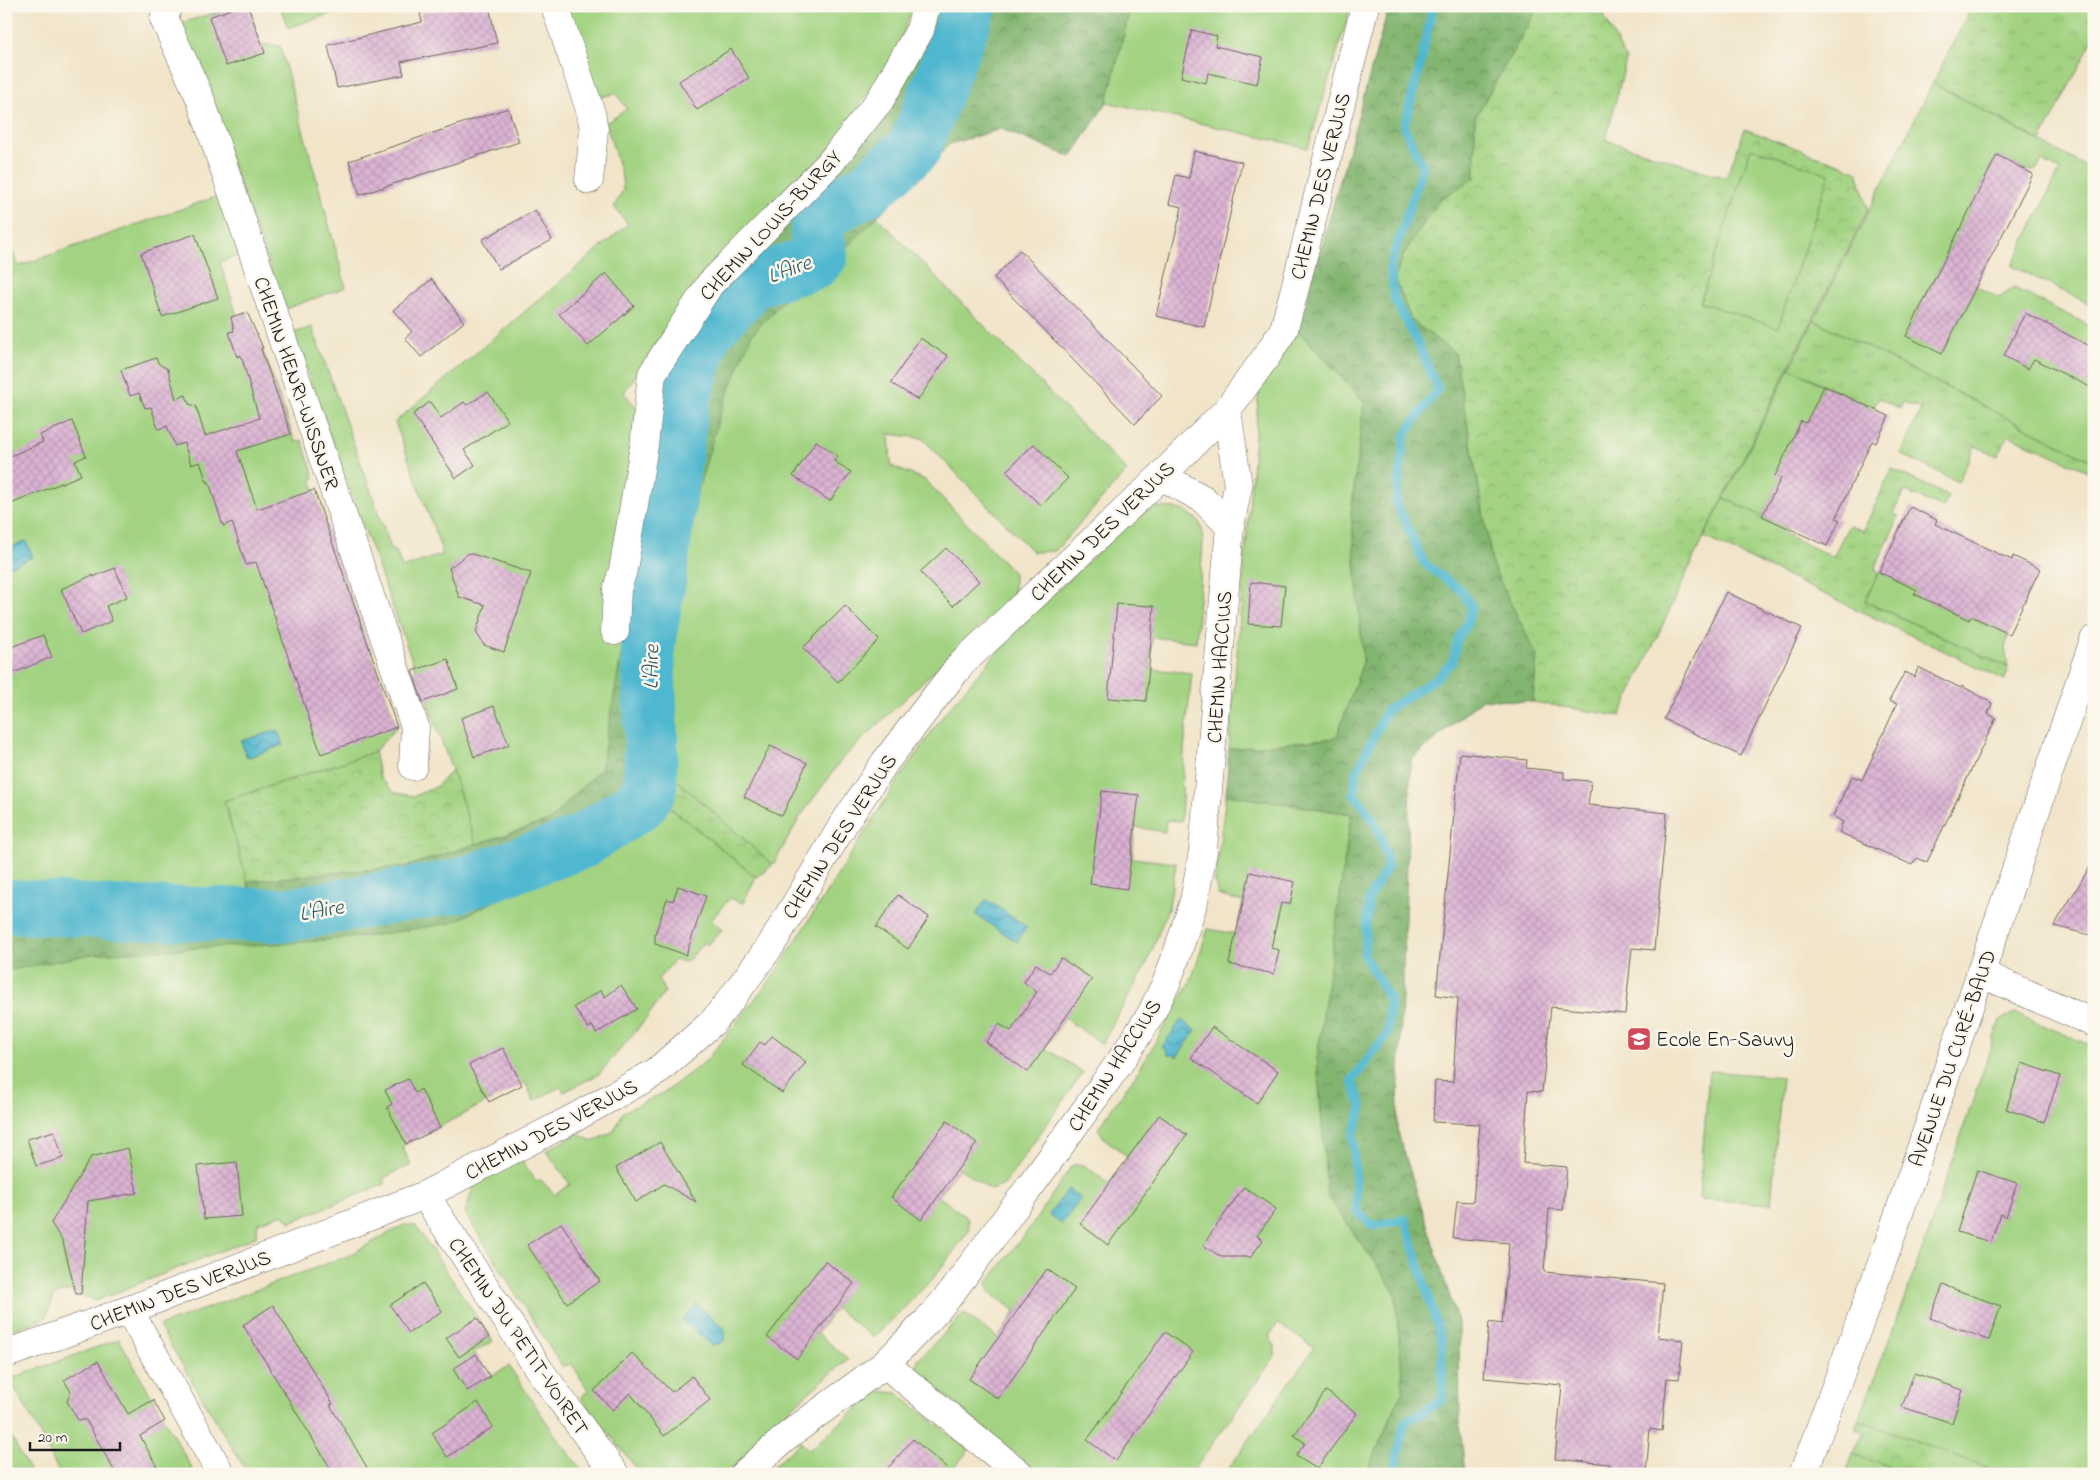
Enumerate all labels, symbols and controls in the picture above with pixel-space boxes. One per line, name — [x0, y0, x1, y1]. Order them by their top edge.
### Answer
street label: CHEMIN DES VERJUS — [1284, 90, 1360, 283]
street label: CHEMIN LOUIS-BURGY — [693, 144, 850, 309]
water label: L'Aire — [764, 248, 818, 293]
street label: CHEMIN HENRI-WISSNER — [244, 273, 346, 495]
street label: CHEMIN DES VERJUS — [1024, 455, 1183, 610]
street label: CHEMIN HACCIUS — [1201, 590, 1241, 744]
water label: L'Aire — [637, 643, 669, 690]
street label: CHEMIN DES VERJUS — [776, 749, 905, 926]
water label: L'Aire — [297, 892, 347, 932]
street label: AVENUE DU CURÉ-BAUD — [1903, 946, 2005, 1171]
street label: CHEMIN HACCIUS — [1061, 994, 1170, 1138]
school or university icon: Ecole En-Sauvy — [1626, 1026, 1652, 1052]
place label: Ecole En-Sauvy — [1656, 1026, 1794, 1058]
street label: CHEMIN DES VERJUS — [460, 1073, 644, 1189]
street label: CHEMIN DU PETIT-VOIRET — [440, 1232, 595, 1442]
street label: CHEMIN DES VERJUS — [86, 1244, 276, 1340]
scale bar — [30, 1420, 120, 1452]
text: 20 m — [38, 1427, 68, 1449]

